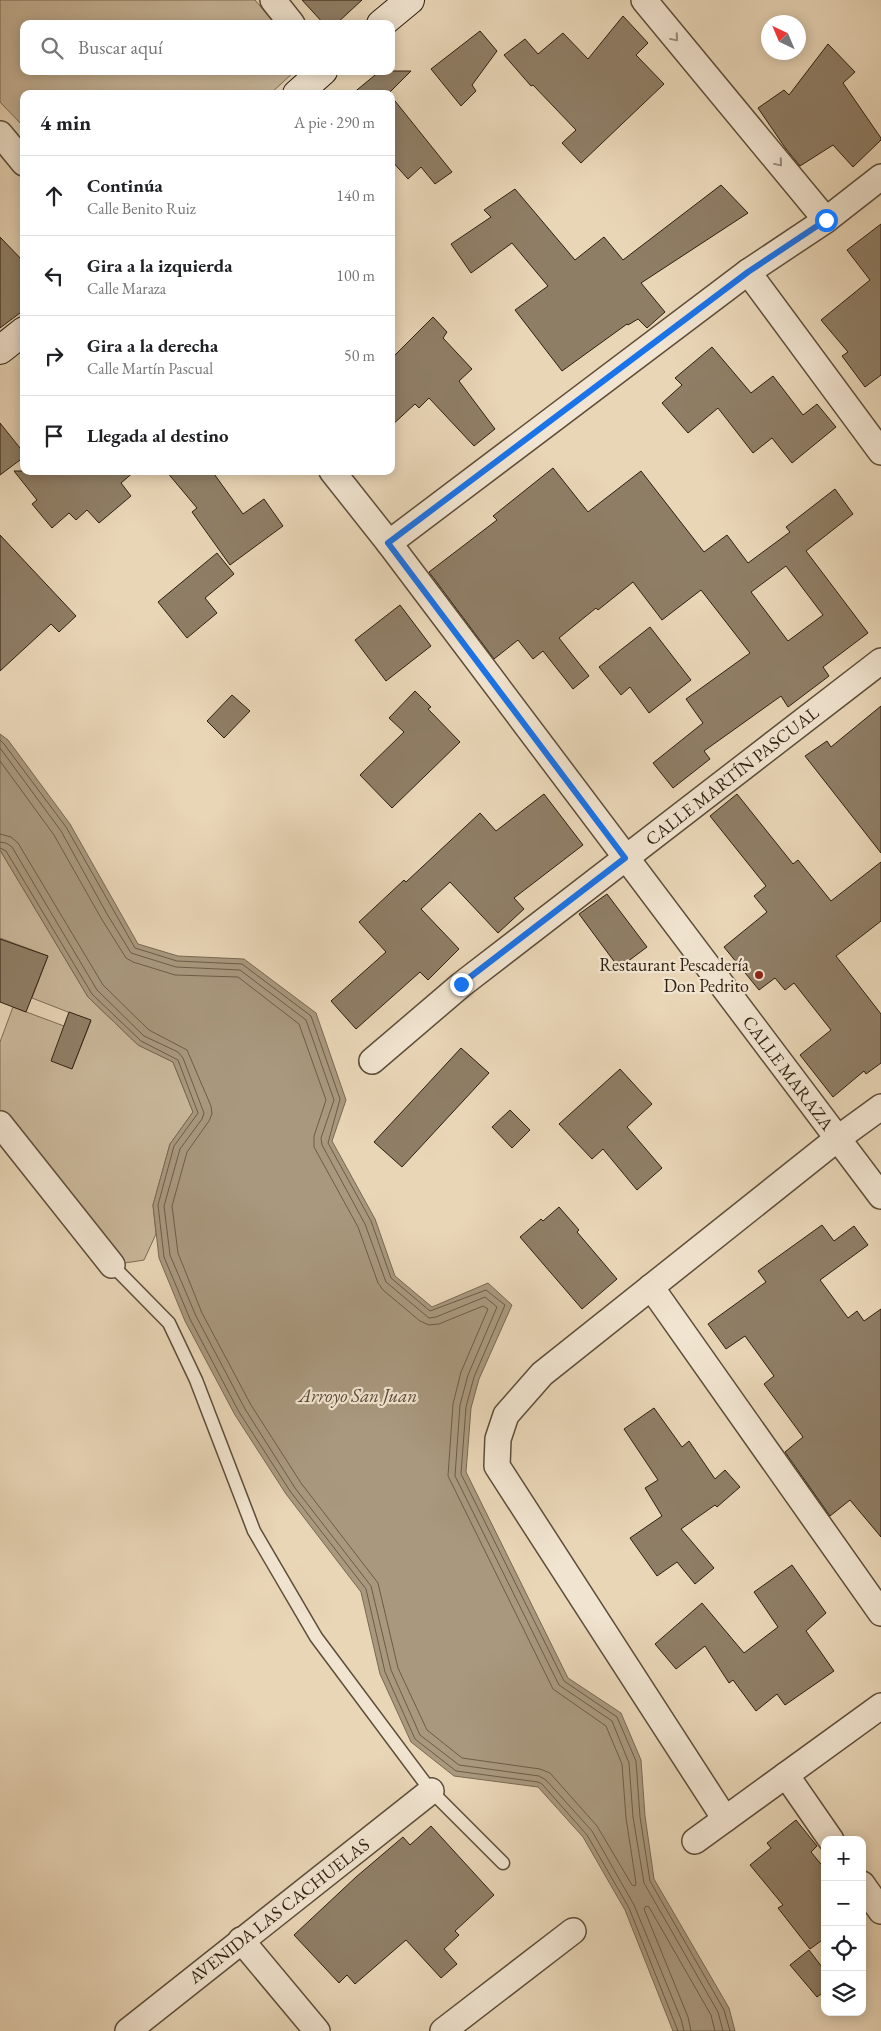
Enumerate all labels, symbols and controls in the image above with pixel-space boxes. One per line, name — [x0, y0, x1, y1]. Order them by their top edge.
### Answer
north arrow — [761, 15, 806, 60]
search box — [20, 20, 395, 75]
one-way arrow — [670, 32, 679, 41]
icon: search — [38, 34, 66, 62]
text: Buscar aquí — [78, 35, 163, 60]
text: 4 min — [40, 109, 91, 136]
text: A pie · 290 m — [294, 112, 375, 133]
one-way arrow — [774, 157, 783, 166]
text: Continúa — [87, 173, 163, 198]
icon: ahead — [40, 182, 68, 210]
text: 140 m — [336, 185, 375, 206]
text: Calle Benito Ruiz — [87, 198, 196, 219]
route start — [815, 209, 838, 232]
text: Gira a la izquierda — [87, 253, 233, 278]
icon: left — [40, 262, 68, 290]
text: 100 m — [336, 265, 375, 286]
text: Calle Maraza — [87, 278, 166, 299]
text: Gira a la derecha — [87, 333, 218, 358]
icon: right — [40, 342, 68, 370]
text: 50 m — [344, 345, 375, 366]
text: Calle Martín Pascual — [87, 358, 213, 379]
icon: arrive — [40, 422, 68, 450]
text: Llegada al destino — [87, 423, 229, 448]
street label: CALLE MARTÍN PASCUAL — [640, 700, 823, 851]
place label: Restaurant Pescadería Don Pedrito — [599, 953, 750, 997]
marker: Restaurant Pescadería Don Pedrito — [753, 969, 765, 981]
route end — [450, 973, 473, 996]
street label: CALLE MARAZA — [738, 1011, 839, 1135]
water label: Arroyo San Juan — [297, 1383, 417, 1408]
street label: AVENIDA LAS CACHUELAS — [183, 1833, 374, 1989]
map controls — [821, 1836, 866, 2016]
button: + — [821, 1836, 866, 1881]
button: − — [821, 1881, 866, 1926]
button: locate — [821, 1926, 866, 1971]
button: layers — [821, 1971, 866, 2016]

